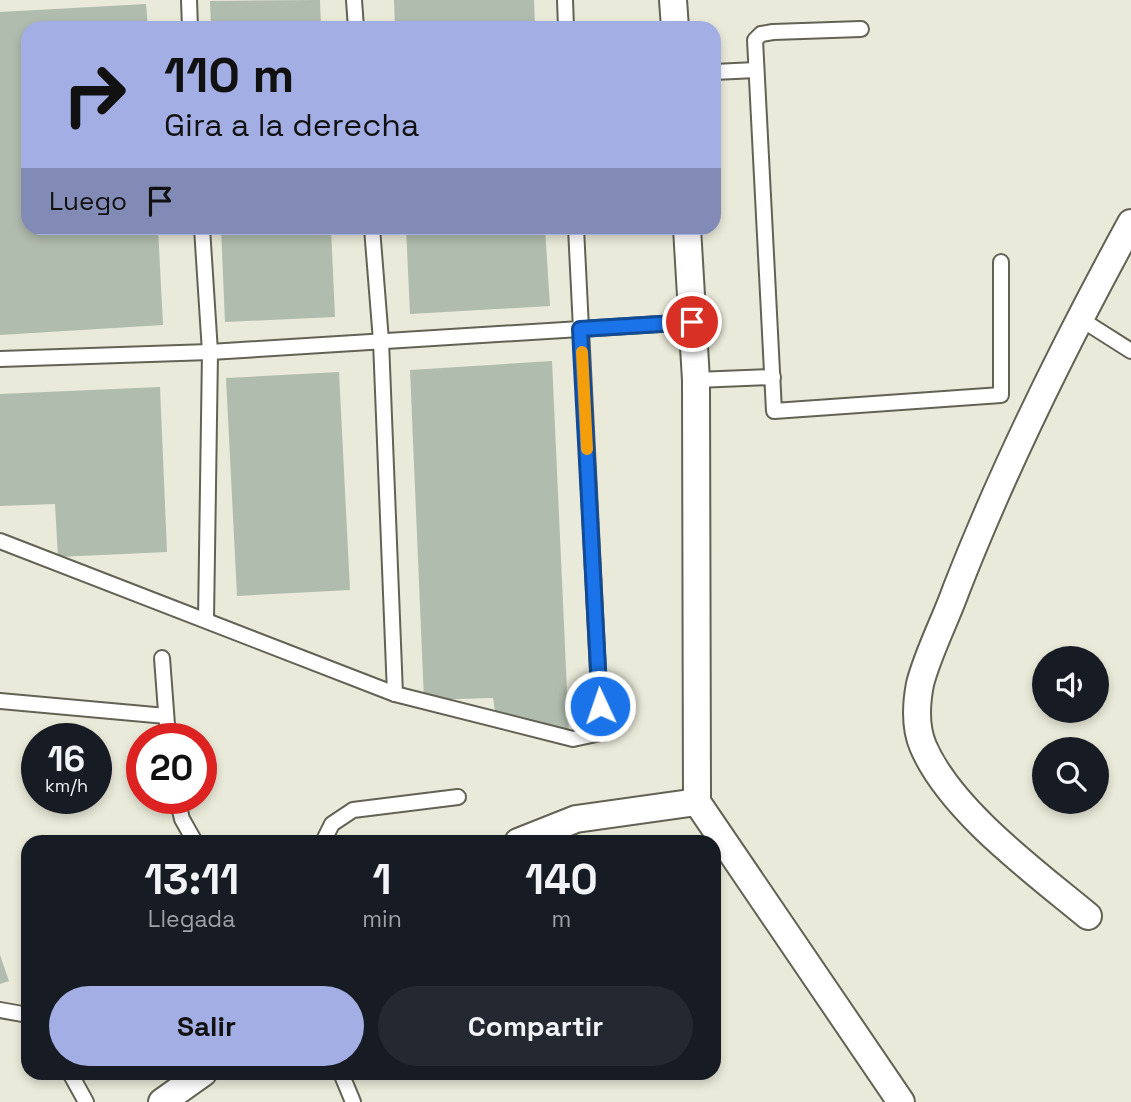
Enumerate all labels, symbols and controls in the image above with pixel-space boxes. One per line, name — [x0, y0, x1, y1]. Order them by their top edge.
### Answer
text: 110 m — [164, 44, 294, 106]
icon: right — [49, 49, 140, 140]
text: Gira a la derecha — [164, 105, 419, 145]
icon: arrive — [141, 182, 179, 220]
text: Luego — [49, 184, 127, 218]
pin — [662, 292, 722, 352]
icon: arrive — [673, 303, 711, 341]
map controls — [1032, 646, 1109, 814]
button: sound — [1032, 646, 1109, 723]
position arrow — [563, 669, 637, 743]
speed limit sign: 20 — [126, 723, 217, 814]
text: 16 — [48, 737, 85, 781]
button: search — [1032, 737, 1109, 814]
text: km/h — [45, 774, 88, 797]
text: 13:11 — [144, 853, 239, 906]
text: 1 — [373, 853, 392, 906]
text: 140 — [525, 853, 598, 906]
text: Llegada — [148, 904, 235, 934]
text: min — [362, 904, 402, 934]
text: m — [551, 904, 571, 934]
button: Salir — [49, 986, 364, 1066]
button: Compartir — [378, 986, 693, 1066]

